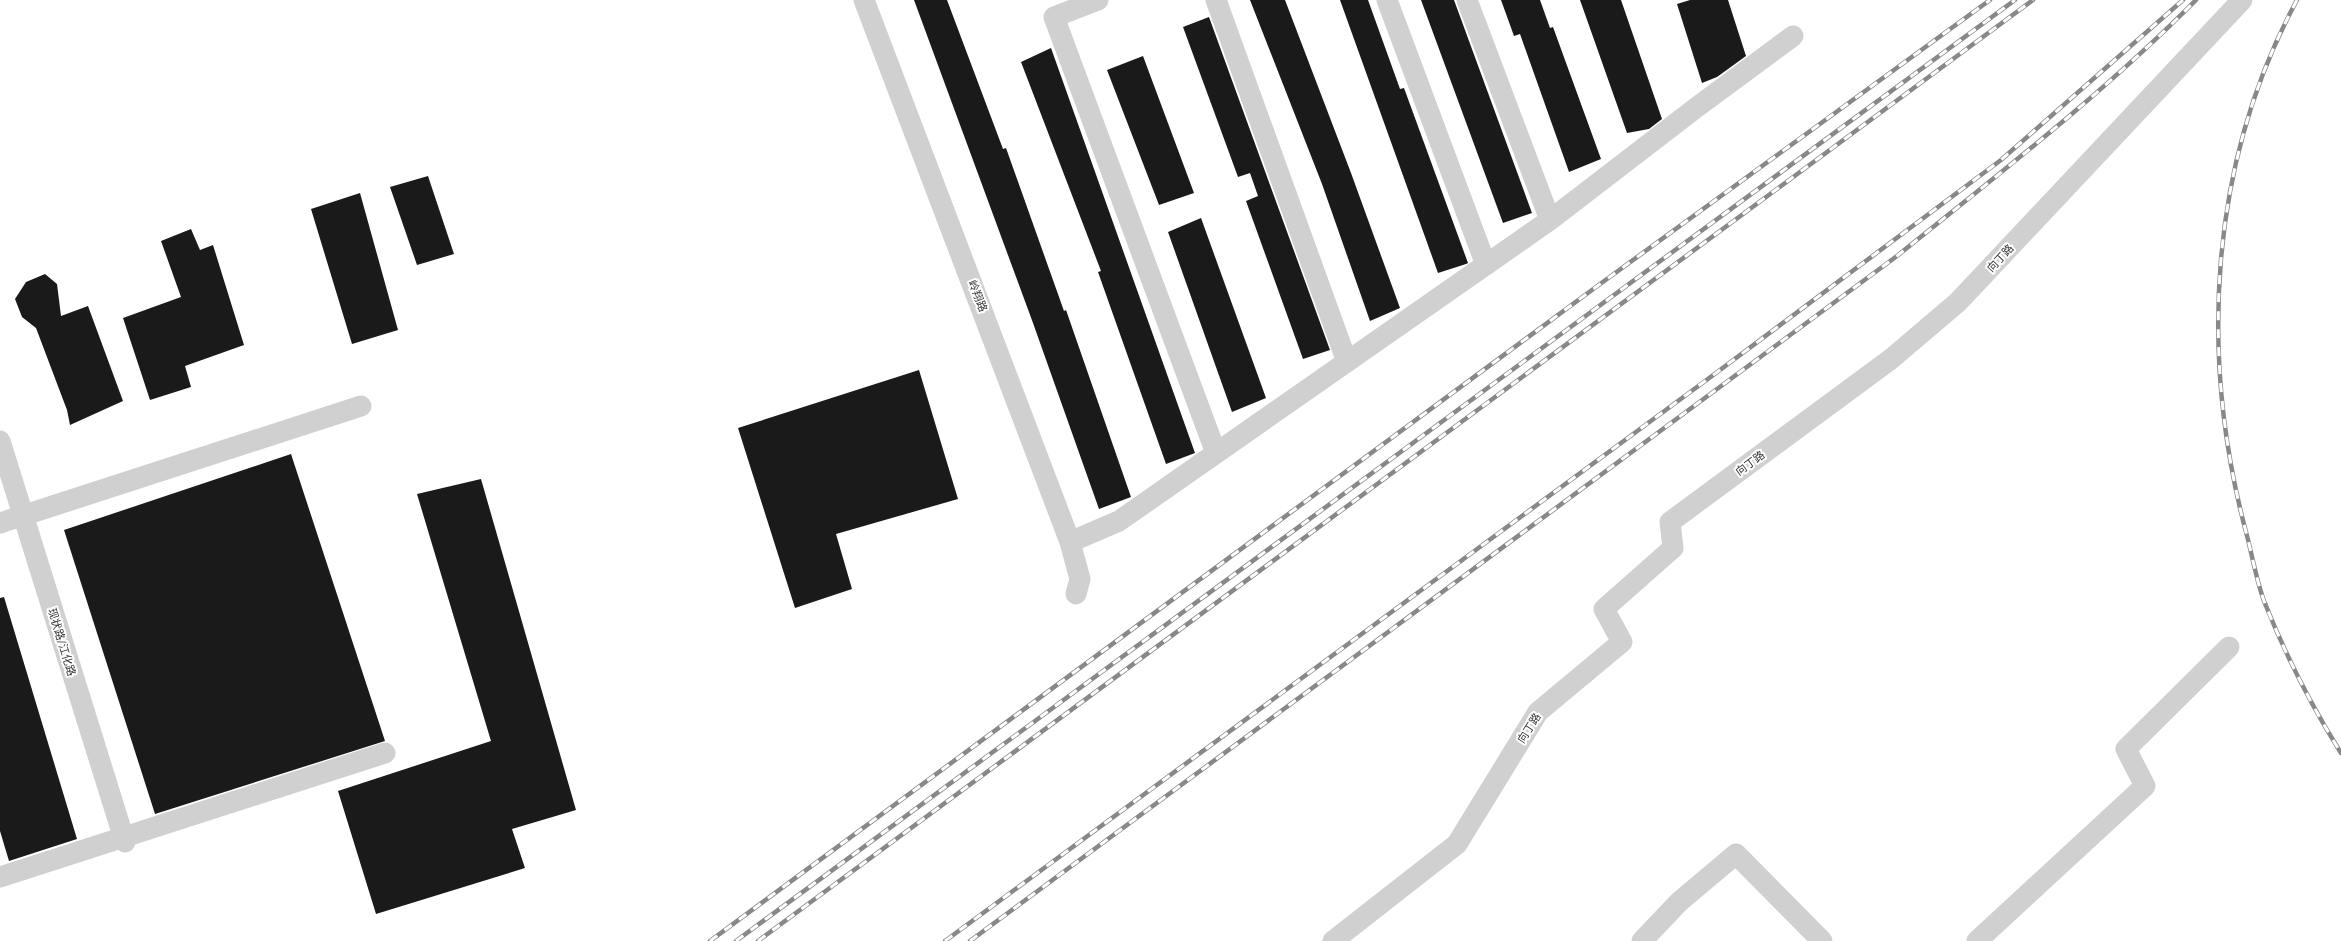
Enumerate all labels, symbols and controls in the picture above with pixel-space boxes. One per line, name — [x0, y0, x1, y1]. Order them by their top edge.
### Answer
street label: 向丁路 — [1984, 242, 2016, 275]
street label: 岭翔路 — [966, 278, 990, 314]
street label: 向丁路 — [1733, 448, 1767, 478]
street label: 现状路/江化路 — [45, 607, 78, 678]
street label: 向丁路 — [1515, 711, 1544, 746]

